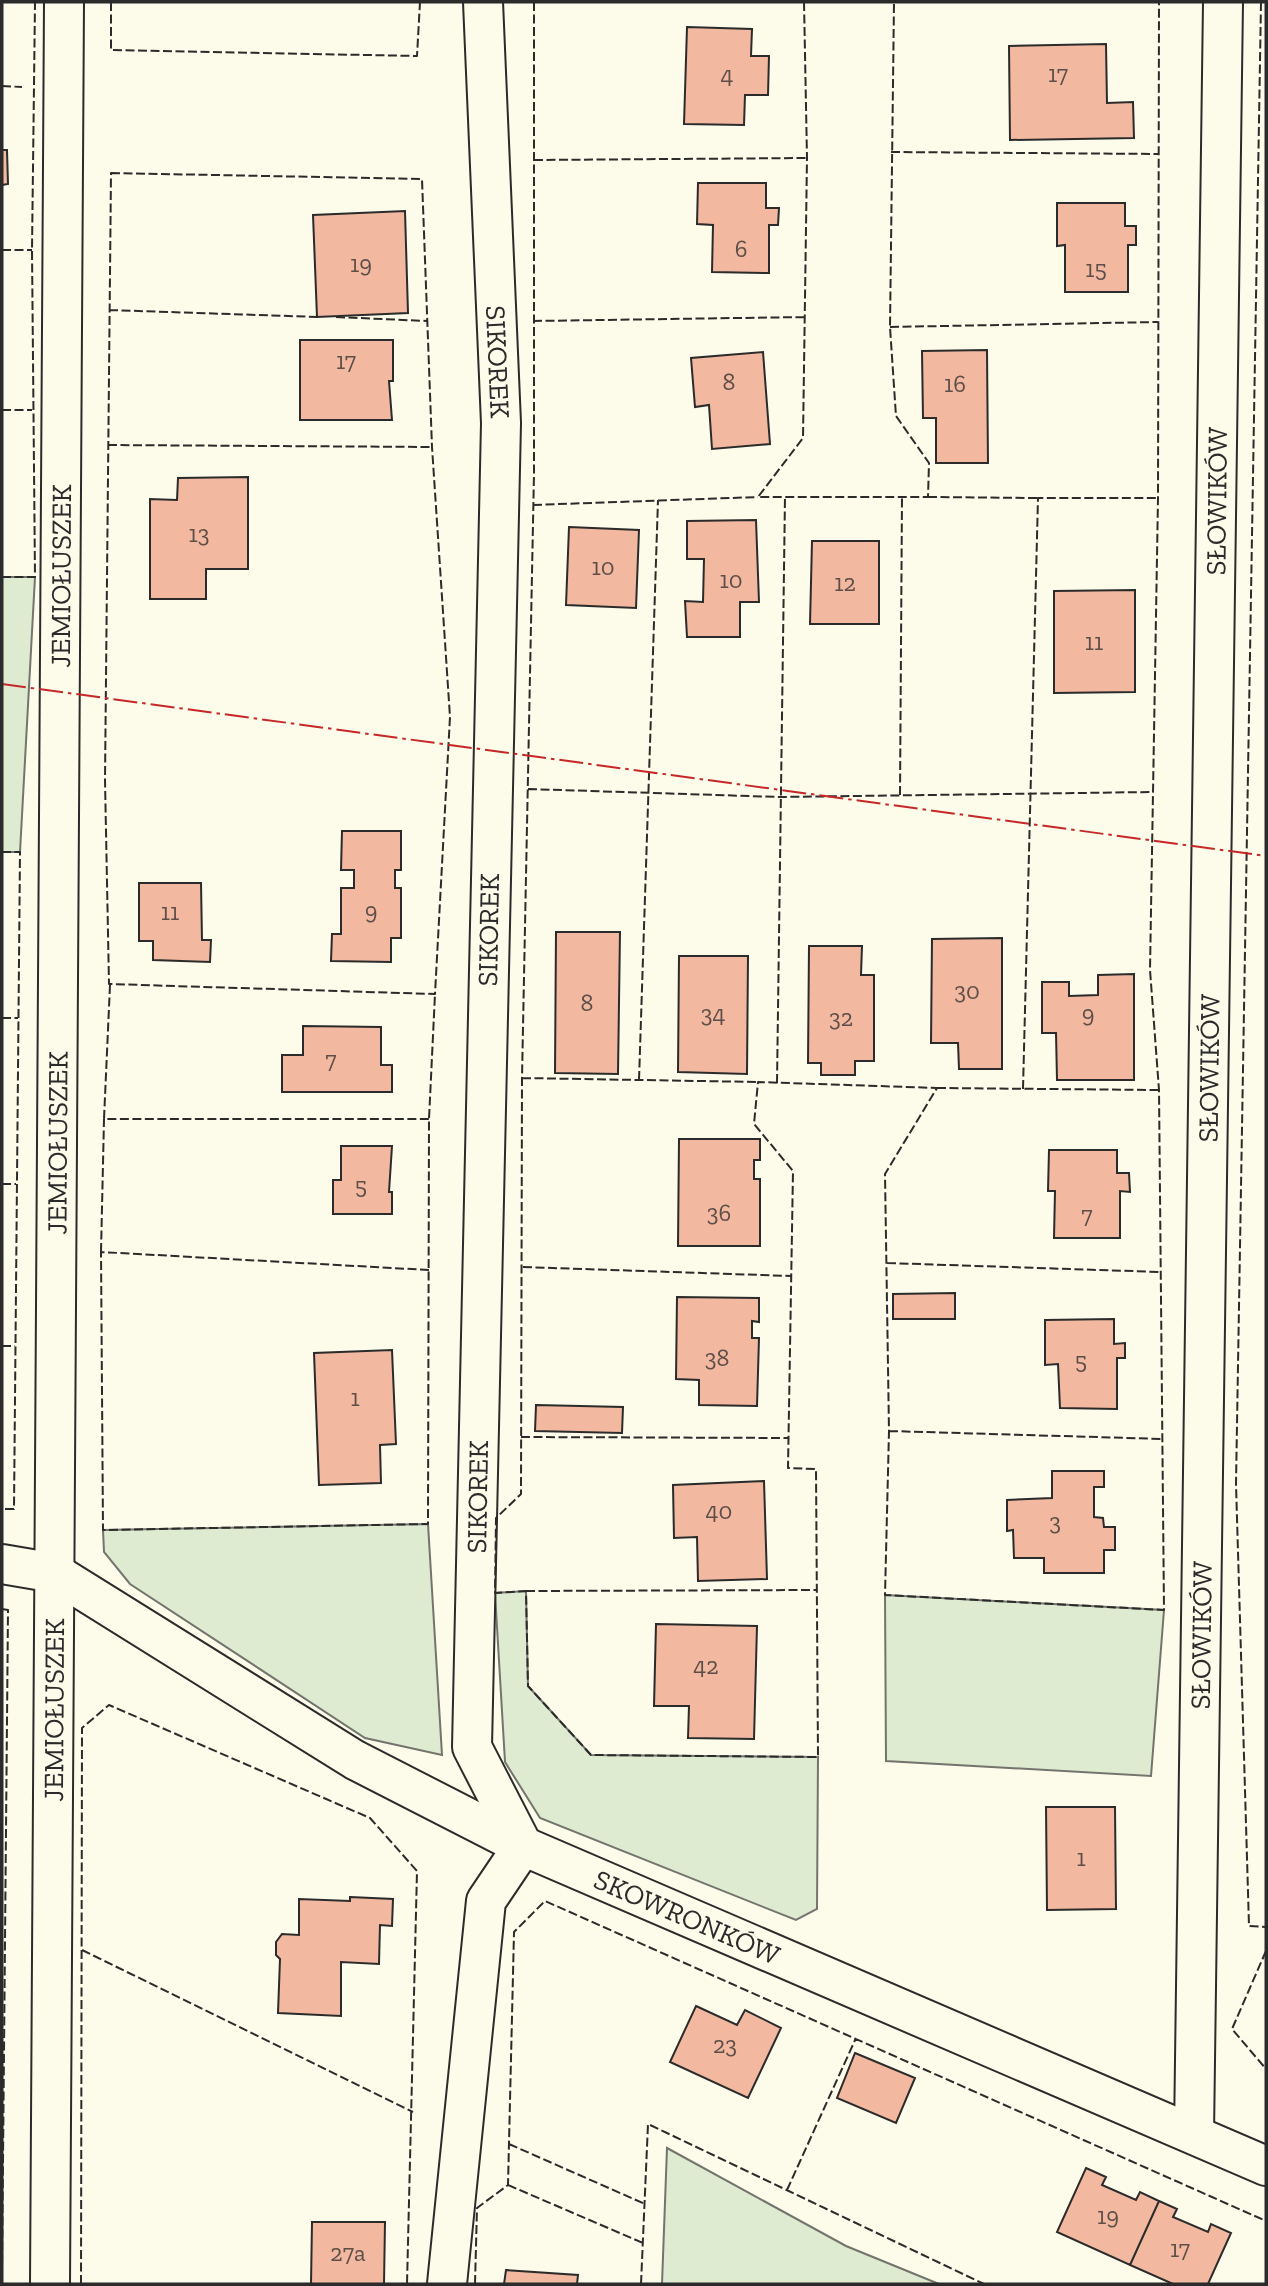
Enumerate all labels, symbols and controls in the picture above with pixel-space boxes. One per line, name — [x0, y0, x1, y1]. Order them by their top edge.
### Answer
house number: 17 — [1048, 59, 1068, 88]
house number: 4 — [721, 60, 734, 89]
house number: 6 — [735, 234, 747, 263]
house number: 19 — [350, 249, 372, 278]
house number: 15 — [1085, 254, 1107, 283]
street label: SIKOREK — [479, 305, 517, 419]
house number: 17 — [336, 346, 356, 375]
house number: 8 — [723, 367, 735, 396]
house number: 16 — [944, 369, 966, 398]
street label: SŁOWIKÓW — [1199, 426, 1234, 576]
street label: JEMIOŁUSZEK — [44, 484, 78, 668]
house number: 13 — [189, 519, 209, 548]
house number: 10 — [591, 552, 615, 581]
house number: 10 — [719, 565, 743, 594]
house number: 12 — [834, 568, 856, 597]
house number: 11 — [1085, 627, 1103, 656]
street label: SIKOREK — [471, 873, 506, 987]
house number: 9 — [365, 896, 377, 925]
house number: 11 — [161, 897, 179, 926]
house number: 30 — [954, 976, 980, 1005]
house number: 8 — [581, 988, 593, 1017]
street label: SŁOWIKÓW — [1191, 993, 1227, 1143]
house number: 34 — [701, 999, 725, 1028]
house number: 9 — [1082, 999, 1094, 1028]
house number: 32 — [829, 1003, 853, 1032]
house number: 7 — [325, 1045, 337, 1074]
street label: JEMIOŁUSZEK — [40, 1051, 75, 1235]
house number: 5 — [355, 1171, 367, 1200]
house number: 36 — [707, 1198, 731, 1227]
house number: 7 — [1081, 1200, 1093, 1229]
house number: 38 — [705, 1343, 729, 1372]
house number: 5 — [1075, 1346, 1087, 1375]
house number: 1 — [350, 1383, 360, 1412]
street label: SIKOREK — [460, 1440, 495, 1554]
house number: 40 — [706, 1496, 732, 1525]
house number: 3 — [1049, 1507, 1061, 1536]
street label: SŁOWIKÓW — [1184, 1560, 1219, 1709]
street label: JEMIOŁUSZEK — [37, 1618, 71, 1802]
house number: 42 — [693, 1651, 719, 1680]
house number: 1 — [1076, 1843, 1086, 1872]
street label: SKOWRONKÓW — [589, 1863, 786, 1972]
house number: 23 — [713, 2030, 737, 2059]
house number: 19 — [1097, 2201, 1119, 2230]
house number: 17 — [1170, 2234, 1190, 2263]
house number: 27a — [330, 2238, 366, 2267]

